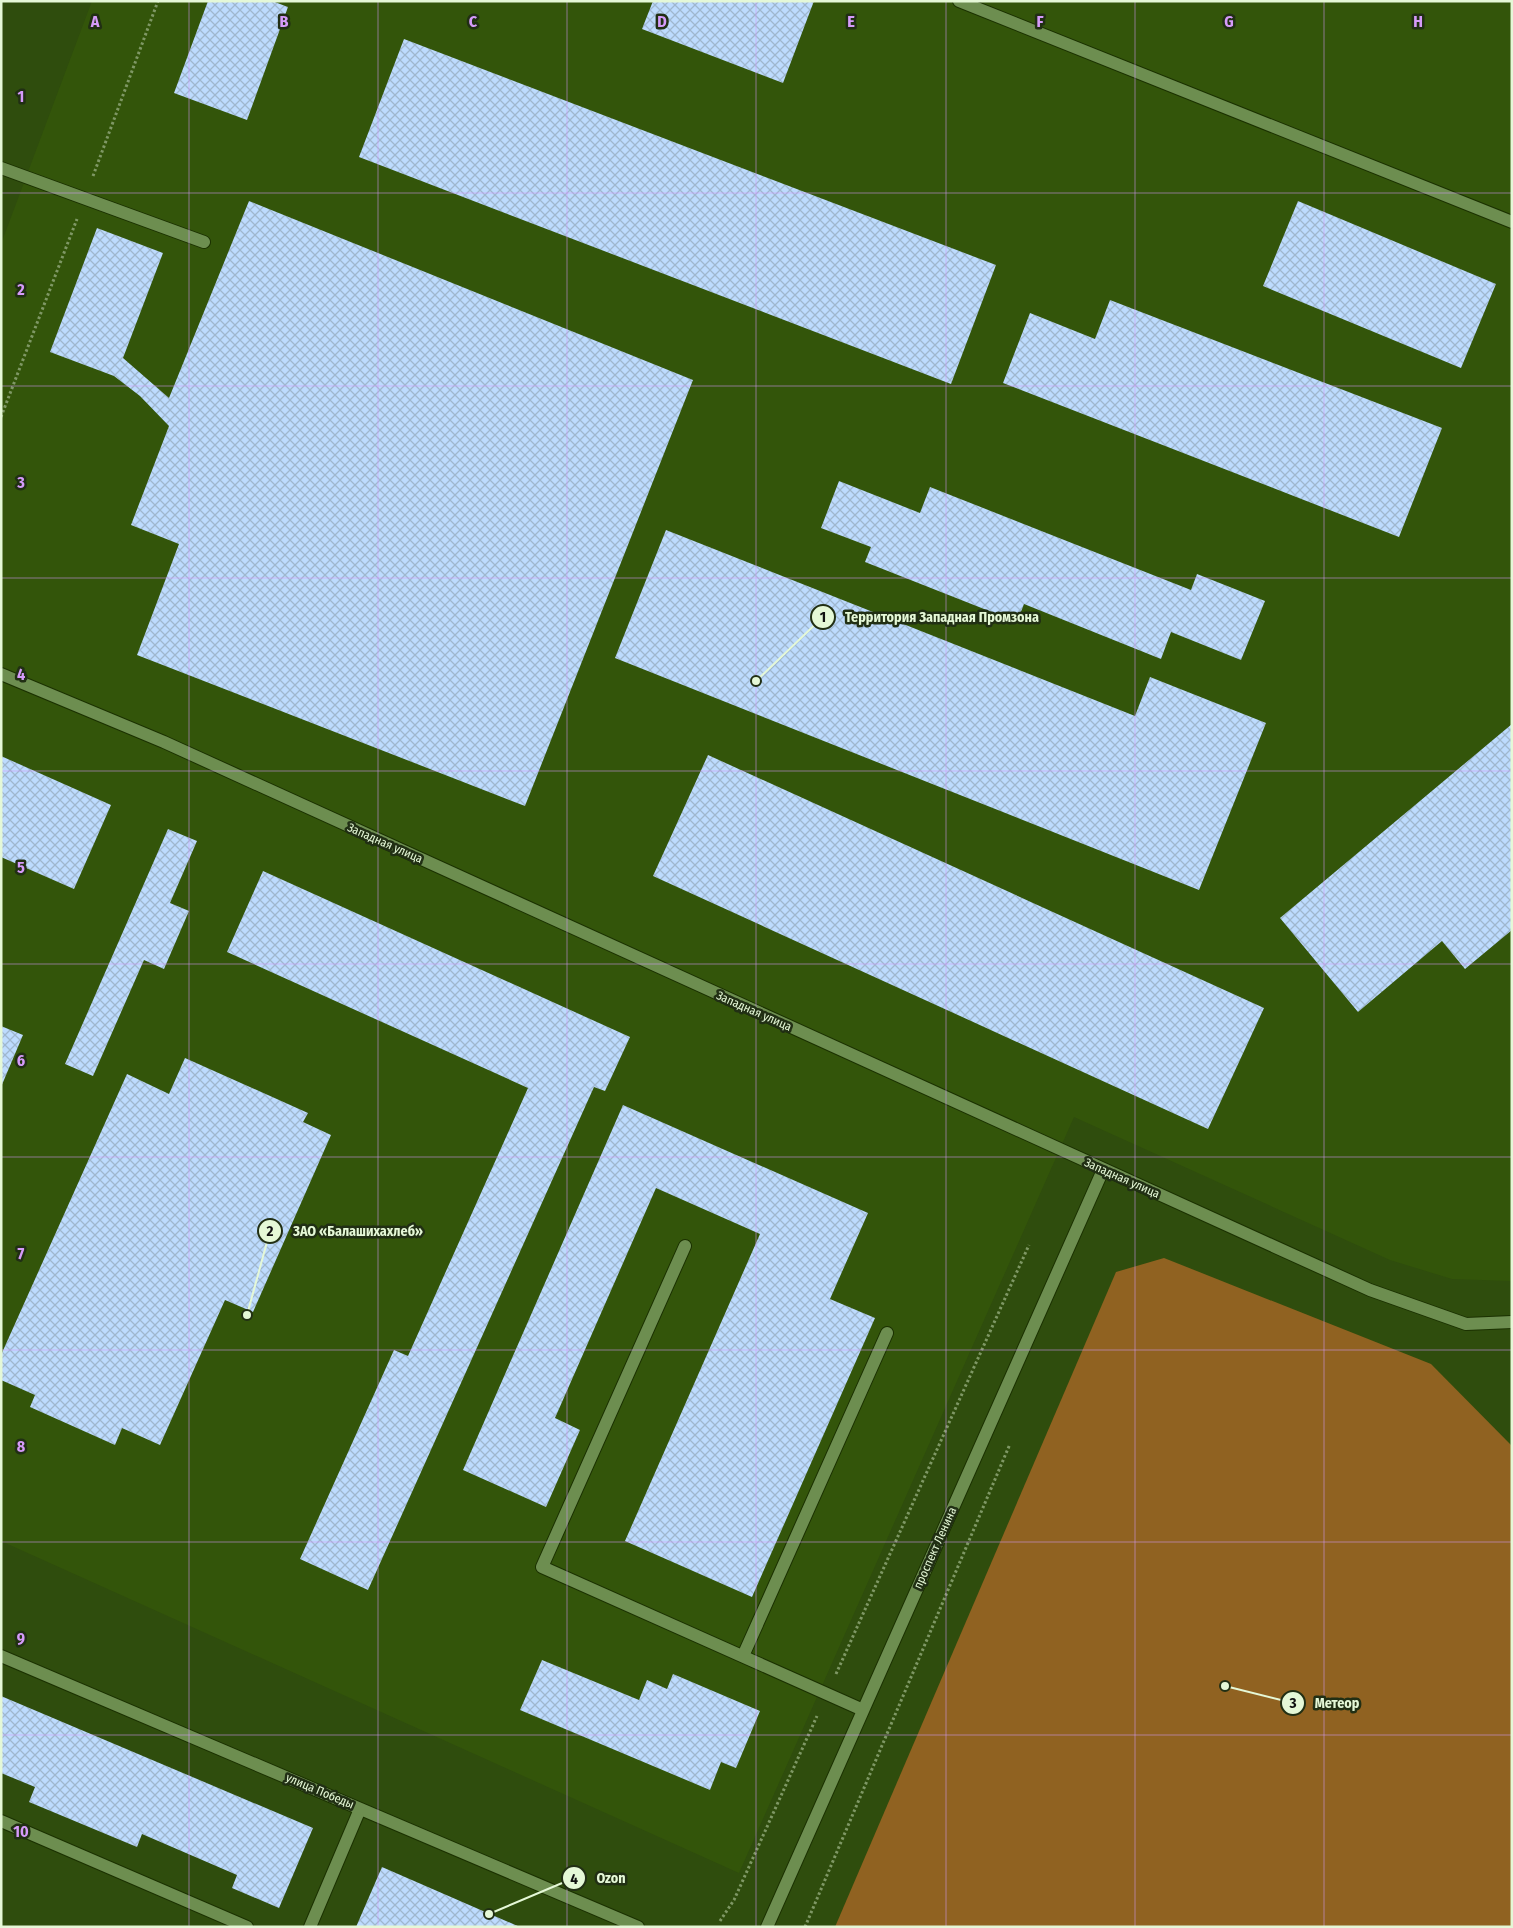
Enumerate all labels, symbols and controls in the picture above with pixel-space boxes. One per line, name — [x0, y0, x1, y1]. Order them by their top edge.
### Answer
text: A — [90, 12, 100, 31]
text: B — [280, 12, 289, 31]
text: C — [469, 12, 478, 31]
text: D — [657, 12, 667, 31]
text: E — [847, 12, 855, 31]
text: F — [1036, 12, 1044, 31]
text: G — [1224, 12, 1234, 31]
text: H — [1413, 12, 1423, 31]
text: 1 — [18, 87, 24, 106]
text: 2 — [16, 280, 25, 299]
text: 3 — [16, 473, 25, 492]
callout: Территория Западная Промзона — [810, 602, 1049, 631]
text: 1 — [820, 608, 826, 626]
text: Территория Западная Промзона — [845, 609, 1039, 626]
text: 4 — [17, 665, 25, 684]
street label: Западная улица — [345, 820, 425, 866]
text: 5 — [17, 858, 25, 877]
street label: Западная улица — [714, 988, 794, 1034]
text: 6 — [17, 1051, 25, 1070]
street label: Западная улица — [1082, 1155, 1162, 1201]
callout: ЗАО «Балашихахлеб» — [258, 1216, 432, 1245]
text: 2 — [266, 1222, 274, 1240]
text: ЗАО «Балашихахлеб» — [292, 1223, 423, 1240]
text: 7 — [18, 1244, 25, 1263]
text: 8 — [17, 1437, 26, 1456]
street label: проспект Ленина — [911, 1505, 959, 1591]
text: 9 — [17, 1629, 25, 1648]
callout: Метеор — [1280, 1688, 1370, 1717]
text: 3 — [1288, 1694, 1297, 1712]
text: Метеор — [1315, 1695, 1360, 1712]
street label: улица Победы — [284, 1770, 356, 1812]
text: 10 — [13, 1822, 29, 1841]
callout: Ozon — [562, 1864, 636, 1893]
text: 4 — [570, 1870, 578, 1888]
text: Ozon — [596, 1870, 626, 1887]

